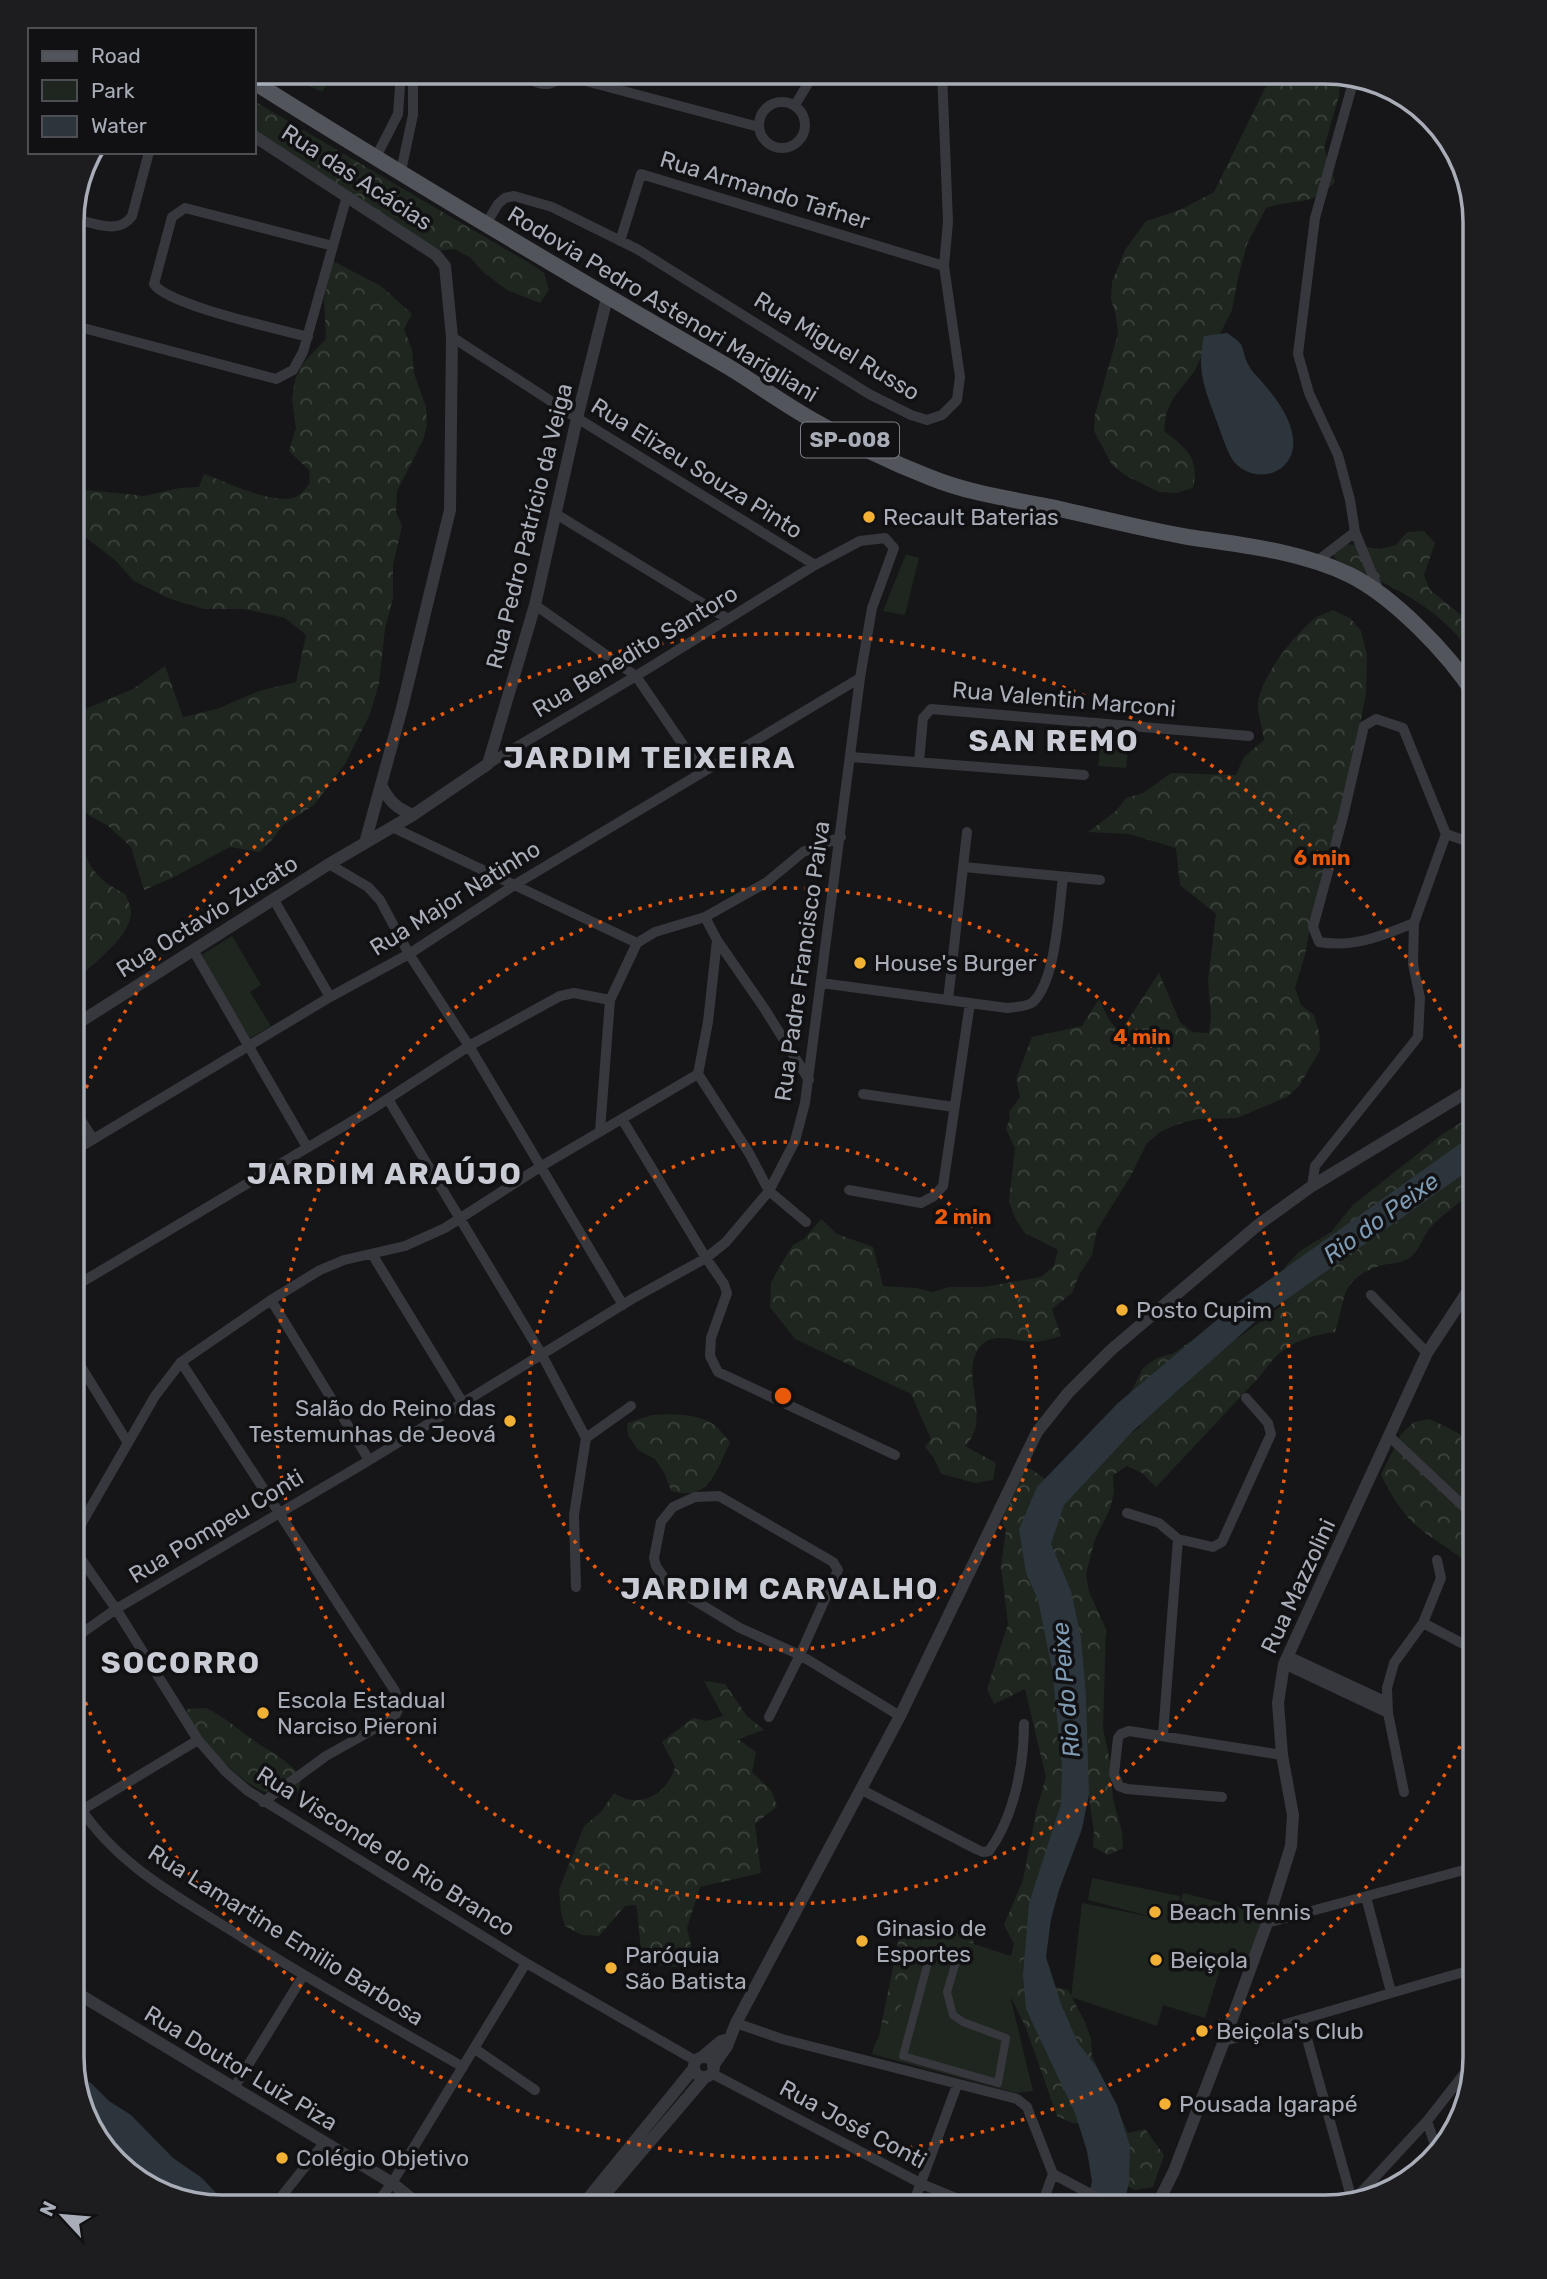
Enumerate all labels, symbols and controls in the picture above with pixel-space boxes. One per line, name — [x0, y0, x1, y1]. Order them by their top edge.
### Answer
legend — [28, 28, 256, 154]
text: Road — [91, 43, 141, 68]
text: Park — [91, 78, 135, 103]
text: Water — [91, 113, 147, 138]
street label: Rua das Acácias — [277, 118, 437, 236]
street label: Rua Armando Tafner — [657, 145, 874, 235]
street label: Rodovia Pedro Astenori Marigliani — [503, 200, 823, 408]
street label: Rua Miguel Russo — [749, 286, 925, 406]
street label: Rua Pedro Patrício da Veiga — [480, 380, 578, 672]
street label: Rua Elizeu Souza Pinto — [586, 391, 808, 545]
road number: SP-008 — [801, 422, 899, 458]
place label: Recault Baterias — [883, 503, 1059, 531]
marker: Recault Baterias — [861, 509, 877, 525]
street label: Rua Benedito Santoro — [527, 579, 743, 723]
street label: Rua Valentin Marconi — [951, 675, 1177, 723]
district label: SAN REMO — [968, 723, 1140, 759]
district label: JARDIM TEIXEIRA — [503, 740, 797, 776]
street label: Rua Padre Francisco Paiva — [768, 819, 836, 1103]
street label: Rua Major Natinho — [365, 834, 545, 962]
text: 6 min — [1294, 845, 1350, 870]
street label: Rua Octavio Zucato — [111, 849, 303, 983]
place label: House's Burger — [874, 949, 1037, 977]
marker: House's Burger — [852, 955, 868, 971]
text: 4 min — [1113, 1024, 1171, 1049]
district label: JARDIM ARAÚJO — [247, 1156, 523, 1192]
water label: Rio do Peixe — [1318, 1167, 1444, 1269]
text: 2 min — [935, 1204, 991, 1229]
place label: Posto Cupim — [1136, 1296, 1272, 1324]
marker: Posto Cupim — [1114, 1302, 1130, 1318]
centre of rings — [771, 1384, 795, 1408]
place label: Salão do Reino das Testemunhas de Jeová — [249, 1394, 496, 1448]
marker: Salão do Reino das Testemunhas de Jeová — [502, 1413, 518, 1429]
street label: Rua Pompeu Conti — [124, 1463, 308, 1589]
street label: Rua Mazzolini — [1255, 1514, 1341, 1658]
district label: JARDIM CARVALHO — [621, 1571, 939, 1607]
water label: Rio do Peixe — [1046, 1621, 1086, 1759]
district label: SOCORRO — [101, 1645, 261, 1681]
place label: Escola Estadual Narciso Pieroni — [277, 1686, 446, 1740]
marker: Escola Estadual Narciso Pieroni — [255, 1705, 271, 1721]
street label: Rua Visconde do Rio Branco — [252, 1760, 520, 1942]
street label: Rua Lamartine Emilio Barbosa — [143, 1838, 429, 2032]
place label: Beach Tennis — [1169, 1898, 1311, 1926]
marker: Beach Tennis — [1147, 1904, 1163, 1920]
place label: Ginasio de Esportes — [876, 1914, 987, 1968]
marker: Ginasio de Esportes — [854, 1933, 870, 1949]
place label: Paróquia São Batista — [625, 1941, 747, 1995]
place label: Beiçola — [1170, 1946, 1248, 1974]
marker: Beiçola — [1148, 1952, 1164, 1968]
marker: Paróquia São Batista — [603, 1960, 619, 1976]
street label: Rua Doutor Luiz Piza — [139, 1999, 343, 2137]
place label: Beiçola's Club — [1216, 2017, 1364, 2045]
marker: Beiçola's Club — [1194, 2023, 1210, 2039]
street label: Rua José Conti — [775, 2074, 931, 2174]
place label: Pousada Igarapé — [1179, 2090, 1358, 2118]
marker: Pousada Igarapé — [1157, 2096, 1173, 2112]
place label: Colégio Objetivo — [296, 2144, 469, 2172]
marker: Colégio Objetivo — [274, 2150, 290, 2166]
north arrow — [28, 2181, 98, 2251]
text: N — [35, 2198, 62, 2220]

